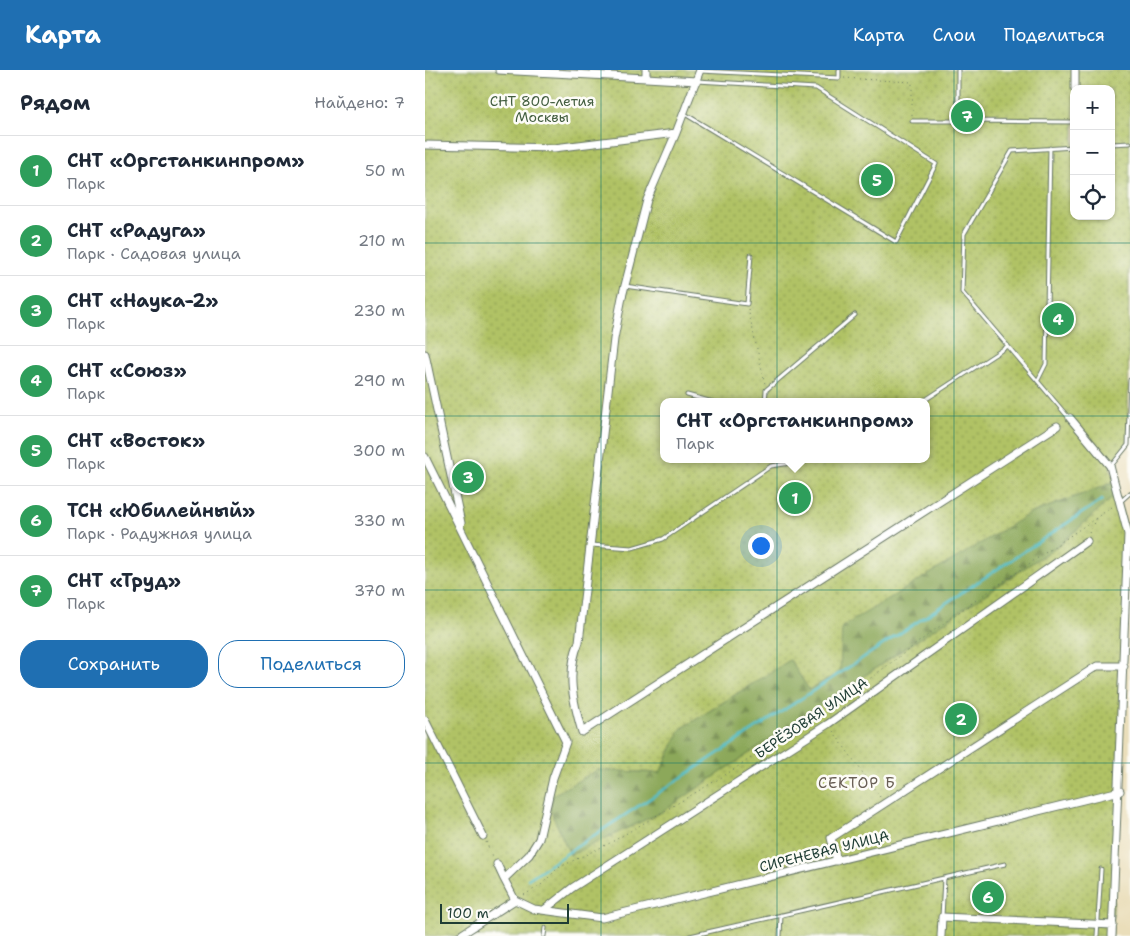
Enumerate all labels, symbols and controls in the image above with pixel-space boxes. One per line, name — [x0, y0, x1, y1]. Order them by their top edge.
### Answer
text: Карта — [25, 19, 101, 51]
text: Карта — [853, 23, 904, 47]
text: Слои — [932, 23, 976, 47]
text: Поделиться — [1004, 23, 1105, 47]
map controls — [1070, 85, 1115, 220]
button: + — [1070, 85, 1115, 130]
text: Рядом — [20, 89, 90, 117]
text: Найдено: 7 — [314, 92, 405, 113]
park label: СНТ 800-летия Москвы — [490, 92, 594, 126]
pin: 7 — [951, 97, 983, 135]
button: − — [1070, 130, 1115, 175]
text: СНТ «Оргстанкинпром» — [67, 148, 304, 173]
text: 1 — [32, 160, 40, 181]
text: 50 m — [365, 160, 405, 181]
pin: 5 — [861, 161, 893, 199]
text: Парк — [67, 173, 105, 194]
button: locate — [1070, 175, 1115, 220]
text: СНТ «Радуга» — [67, 218, 206, 243]
text: 2 — [30, 230, 42, 251]
text: 210 m — [358, 230, 405, 251]
text: Парк · Садовая улица — [67, 243, 241, 264]
text: СНТ «Наука-2» — [67, 288, 218, 313]
text: 3 — [30, 300, 42, 321]
text: 230 m — [353, 300, 405, 321]
pin: 4 — [1042, 300, 1074, 338]
text: Парк — [67, 313, 105, 334]
text: СНТ «Союз» — [67, 358, 187, 383]
text: 4 — [30, 370, 42, 391]
text: 290 m — [353, 370, 405, 391]
text: Парк — [67, 383, 105, 404]
popup — [660, 398, 930, 463]
text: СНТ «Оргстанкинпром» — [676, 408, 914, 433]
text: СНТ «Восток» — [67, 428, 205, 453]
text: Парк — [676, 433, 714, 454]
text: 5 — [31, 440, 41, 461]
text: 300 m — [353, 440, 405, 461]
text: Парк — [67, 453, 105, 474]
pin: 3 — [452, 458, 484, 496]
pin: 1 — [779, 479, 811, 517]
text: ТСН «Юбилейный» — [67, 498, 255, 523]
text: 6 — [30, 510, 42, 531]
text: 330 m — [353, 510, 405, 531]
text: Парк · Радужная улица — [67, 523, 252, 544]
your location — [748, 533, 774, 559]
text: СНТ «Труд» — [67, 568, 181, 593]
text: 7 — [30, 580, 42, 601]
text: 370 m — [354, 580, 405, 601]
text: Парк — [67, 593, 105, 614]
button: Сохранить — [20, 640, 208, 688]
button: Поделиться — [218, 640, 405, 688]
street label: БЕРЁЗОВАЯ УЛИЦА — [751, 674, 871, 762]
pin: 2 — [945, 700, 977, 738]
district label: СЕКТОР Б — [818, 773, 896, 793]
street label: СИРЕНЕВАЯ УЛИЦА — [757, 826, 891, 876]
pin: 6 — [972, 878, 1004, 916]
scale bar — [440, 901, 569, 924]
text: 100 m — [447, 904, 489, 922]

